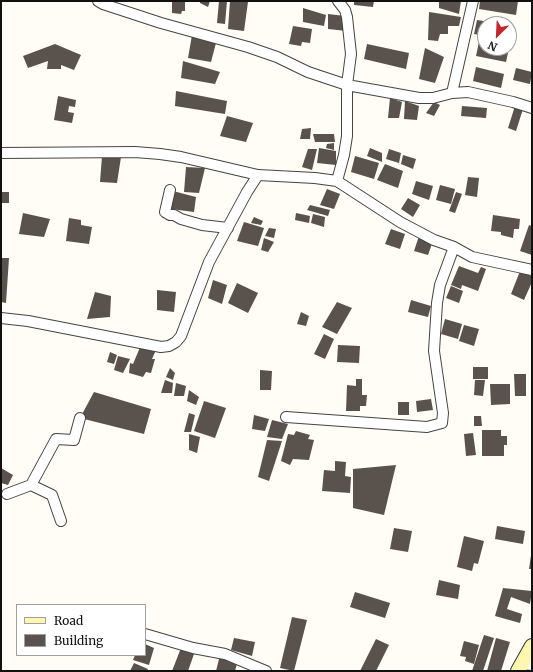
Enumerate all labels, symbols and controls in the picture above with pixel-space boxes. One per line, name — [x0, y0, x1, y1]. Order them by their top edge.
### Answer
north arrow — [477, 16, 517, 56]
text: N — [486, 38, 499, 54]
legend — [16, 604, 146, 656]
text: Road — [54, 613, 83, 628]
text: Building — [54, 633, 103, 648]

